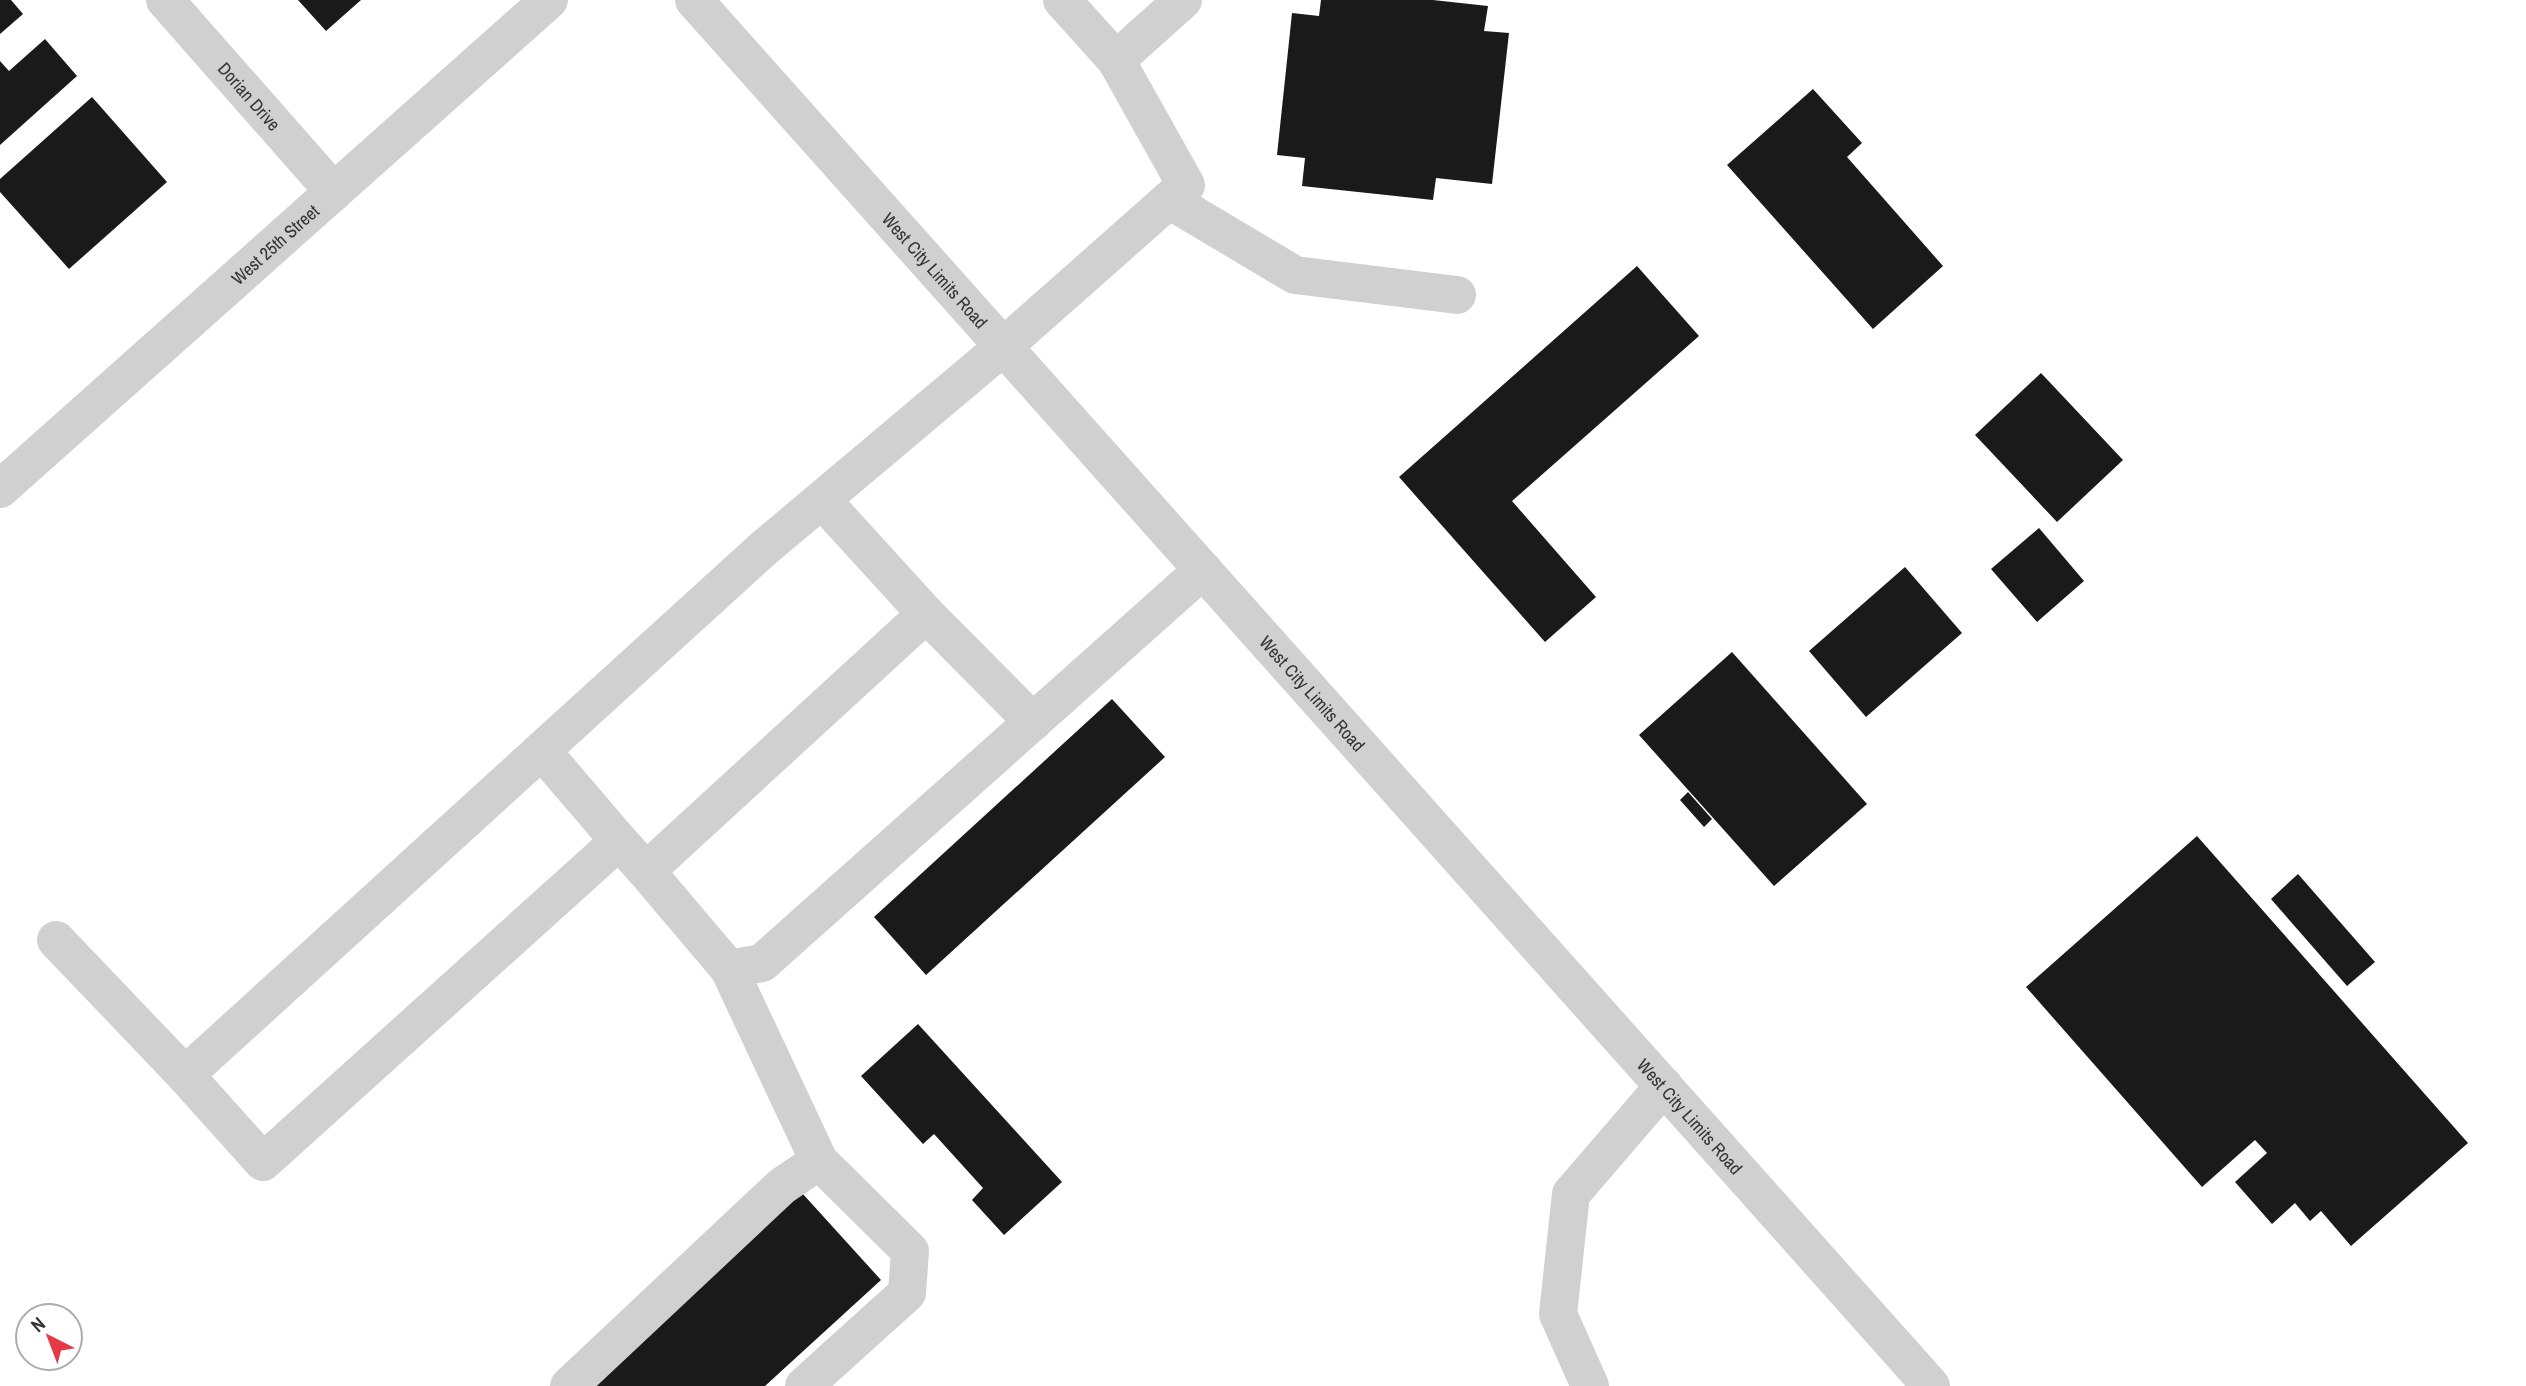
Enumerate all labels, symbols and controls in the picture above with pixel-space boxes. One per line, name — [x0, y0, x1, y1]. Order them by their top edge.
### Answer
street label: Dorian Drive — [213, 56, 287, 136]
street label: West 25th Street — [225, 198, 324, 290]
street label: West City Limits Road — [877, 207, 993, 333]
street label: West City Limits Road — [1254, 630, 1371, 756]
street label: West City Limits Road — [1632, 1053, 1749, 1179]
north arrow — [14, 1302, 84, 1372]
text: N — [25, 1311, 51, 1338]

